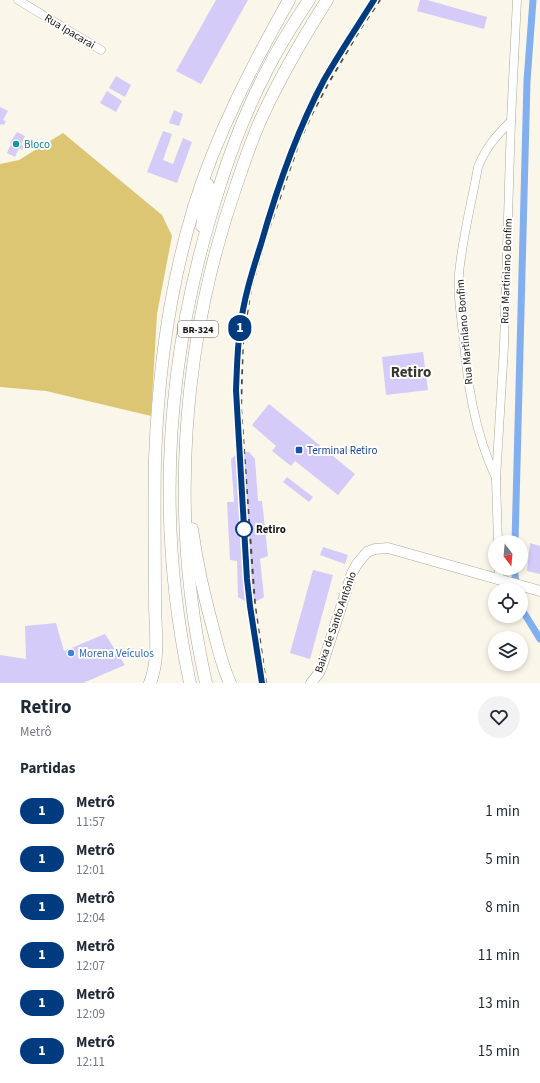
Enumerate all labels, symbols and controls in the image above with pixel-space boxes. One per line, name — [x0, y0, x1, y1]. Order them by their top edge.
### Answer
street label: Rua Ipacarai — [42, 10, 98, 52]
place label: Bloco — [24, 137, 50, 152]
marker: Bloco — [11, 139, 21, 149]
street label: Rua Martiniano Bonfim — [497, 218, 516, 324]
street label: Rua Martinlano Bonfim — [452, 279, 477, 385]
line badge: 1 — [227, 315, 253, 341]
text: 1 — [236, 318, 244, 338]
road number: BR-324 — [178, 321, 218, 337]
district label: Retiro — [391, 362, 431, 383]
place label: Terminal Retiro — [307, 443, 377, 458]
marker: Terminal Retiro — [294, 445, 304, 455]
marker: Retiro — [235, 520, 253, 538]
place label: Retiro — [256, 522, 286, 537]
north arrow — [488, 535, 528, 575]
map controls — [488, 535, 528, 671]
street label: Baixa de Santo Antônio — [311, 569, 360, 675]
button: locate — [488, 583, 528, 623]
button: layers — [488, 631, 528, 671]
place label: Morena Veículos — [79, 646, 154, 661]
marker: Morena Veículos — [66, 648, 76, 658]
text: Retiro — [20, 694, 72, 721]
button: heart — [478, 696, 520, 738]
text: Metrô — [20, 723, 52, 741]
text: Partidas — [20, 758, 75, 779]
text: Metrô — [76, 792, 115, 813]
text: 1 — [38, 801, 46, 821]
text: 1 min — [485, 801, 520, 822]
text: 11:57 — [76, 813, 105, 831]
text: Metrô — [76, 840, 115, 861]
text: 1 — [38, 849, 46, 869]
text: 5 min — [485, 849, 520, 870]
text: 12:01 — [76, 861, 105, 879]
text: Metrô — [76, 888, 115, 909]
text: 1 — [38, 897, 46, 917]
text: 8 min — [485, 897, 520, 918]
text: 12:04 — [76, 909, 105, 927]
text: Metrô — [76, 936, 115, 957]
text: 1 — [38, 945, 46, 965]
text: 11 min — [478, 945, 520, 966]
text: 12:07 — [76, 957, 105, 975]
text: Metrô — [76, 984, 115, 1005]
text: 1 — [38, 993, 46, 1013]
text: 13 min — [478, 993, 520, 1014]
text: 12:09 — [76, 1005, 105, 1023]
text: Metrô — [76, 1032, 115, 1053]
text: 1 — [38, 1041, 46, 1061]
text: 15 min — [478, 1041, 520, 1062]
text: 12:11 — [76, 1053, 105, 1071]

